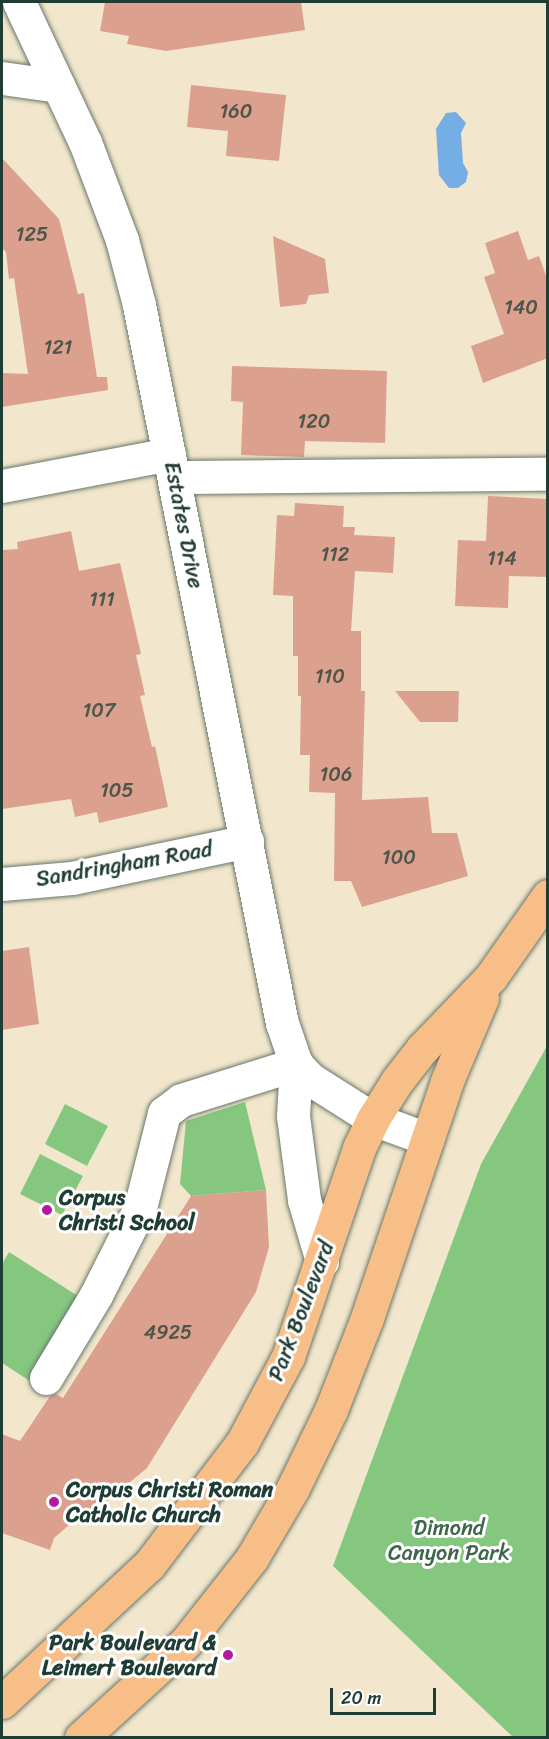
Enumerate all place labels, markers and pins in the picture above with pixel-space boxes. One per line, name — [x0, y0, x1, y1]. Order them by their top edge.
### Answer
place label: Corpus Christi School — [59, 1184, 195, 1236]
marker: Corpus Christi School — [40, 1203, 54, 1217]
place label: Corpus Christi Roman Catholic Church — [66, 1476, 273, 1528]
marker: Corpus Christi Roman Catholic Church — [47, 1495, 61, 1509]
place label: Park Boulevard & Leimert Boulevard — [42, 1629, 216, 1681]
marker: Park Boulevard & Leimert Boulevard — [221, 1648, 235, 1662]

